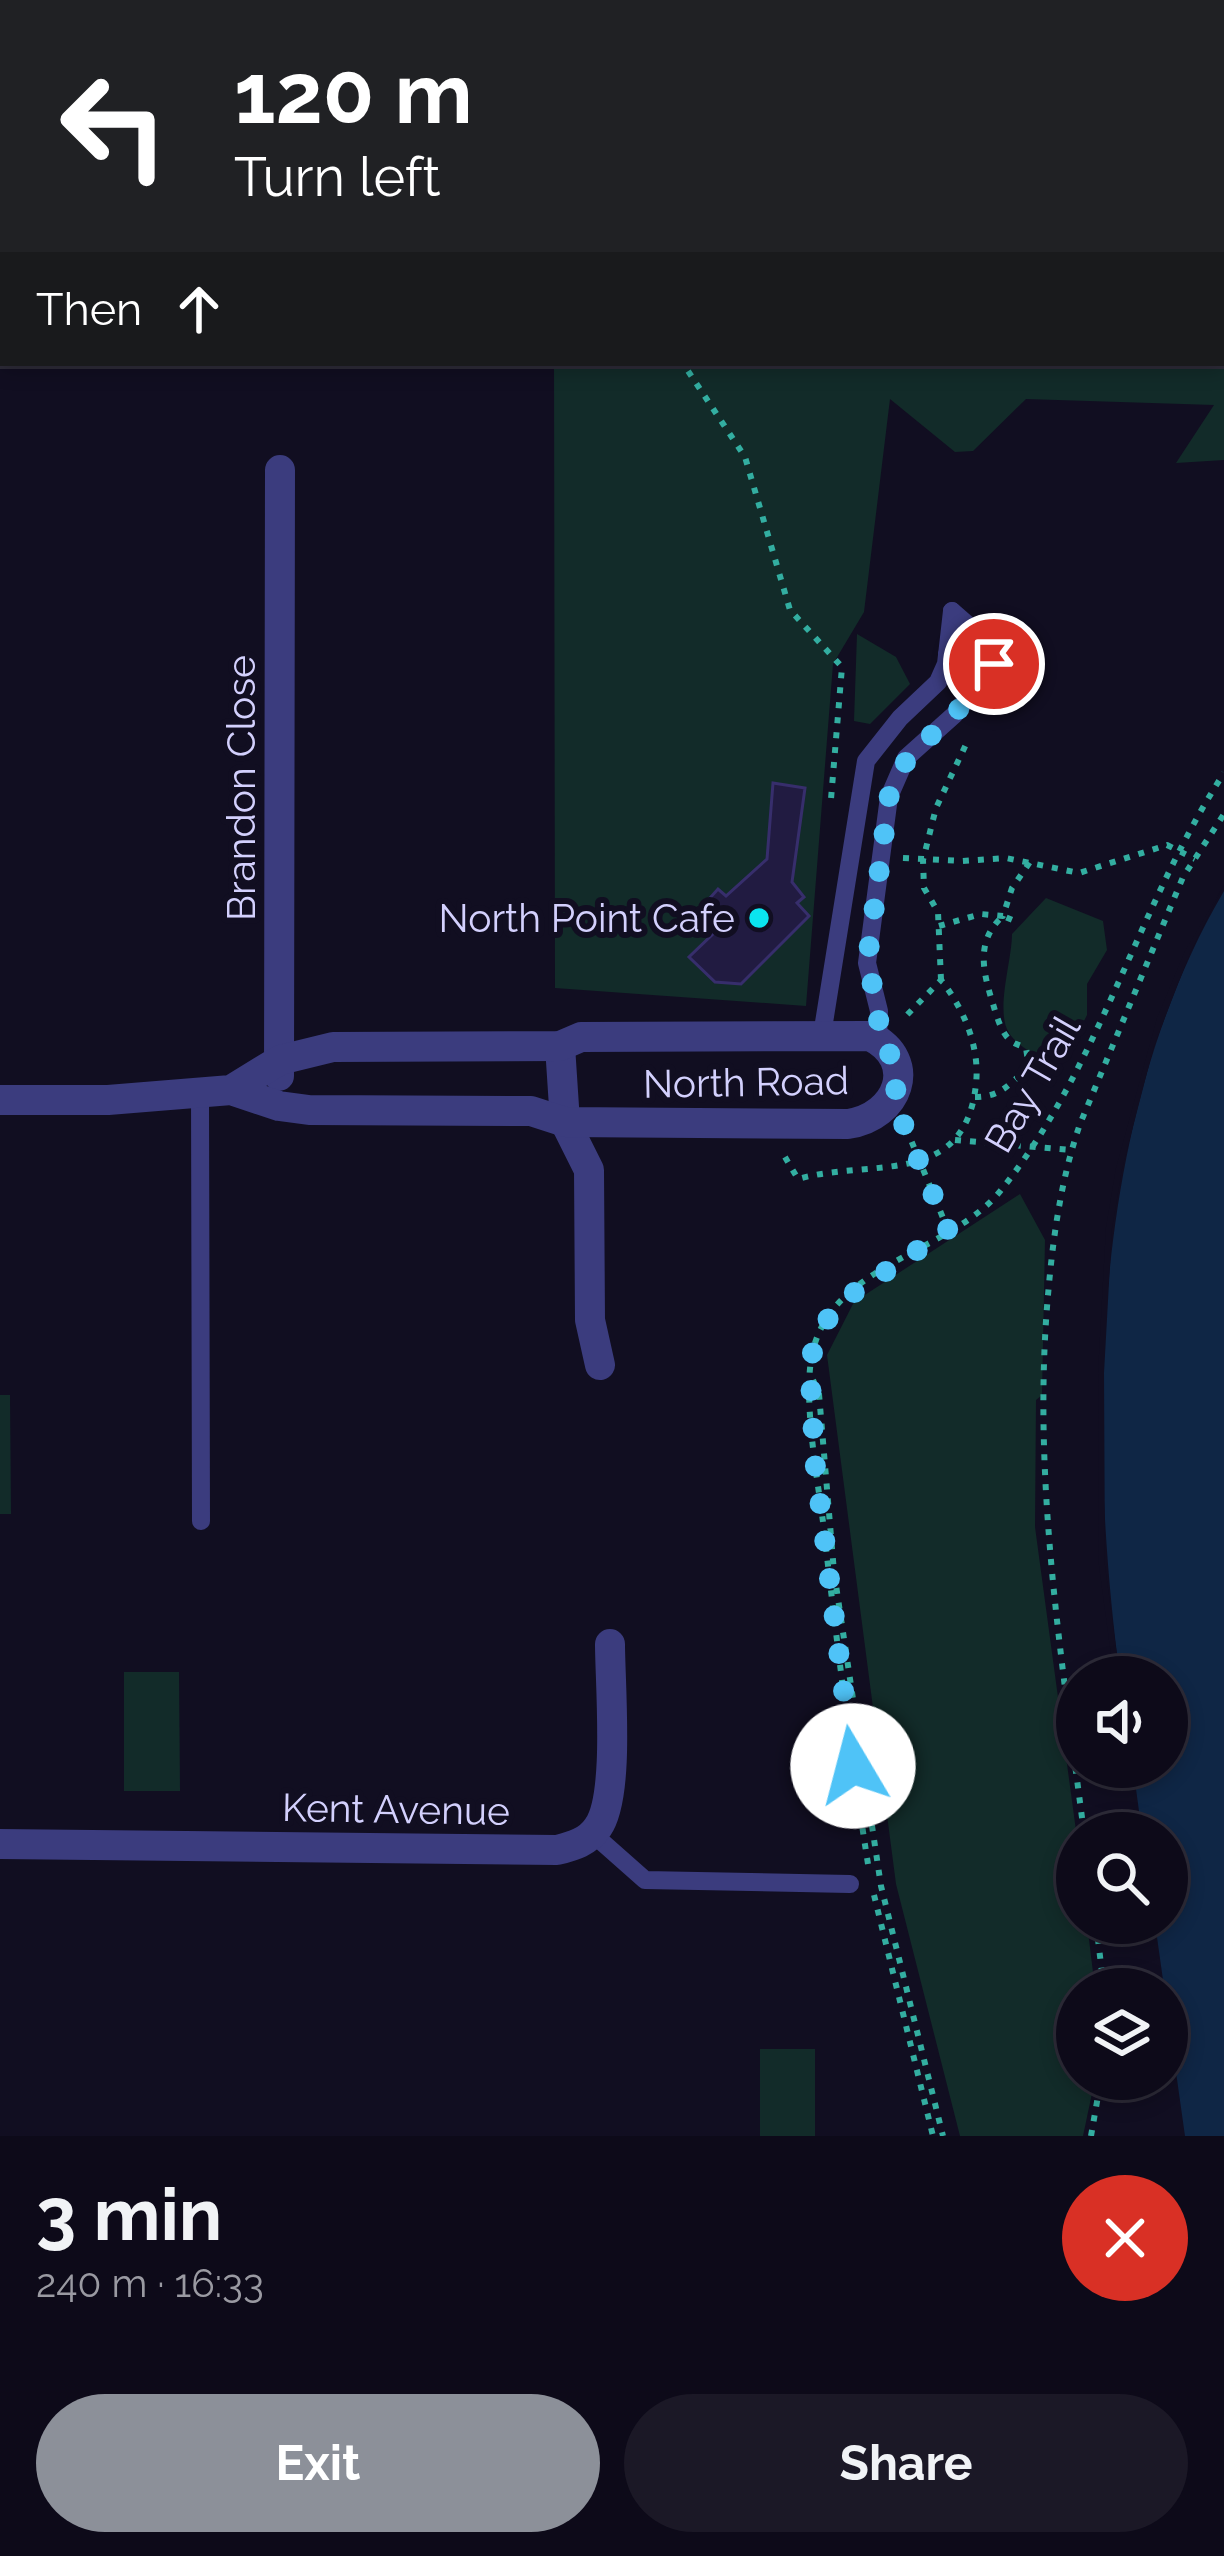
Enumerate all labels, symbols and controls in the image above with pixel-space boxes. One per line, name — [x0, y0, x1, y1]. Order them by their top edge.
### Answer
text: 120 m — [234, 44, 473, 143]
icon: left — [36, 48, 192, 204]
text: Turn left — [234, 145, 441, 209]
icon: ahead — [166, 276, 232, 342]
text: Then — [36, 283, 142, 336]
pin — [943, 613, 1045, 715]
icon: arrive — [961, 631, 1027, 697]
street label: Brandon Close — [218, 655, 264, 921]
place label: North Point Cafe — [438, 895, 735, 941]
marker: North Point Cafe — [746, 905, 772, 931]
street label: Bay Trail — [975, 1007, 1090, 1160]
street label: North Road — [643, 1057, 849, 1107]
map controls — [1056, 1656, 1188, 2100]
button: sound — [1056, 1656, 1188, 1788]
position arrow — [790, 1703, 916, 1829]
street label: Kent Avenue — [282, 1784, 510, 1834]
button: search — [1056, 1812, 1188, 1944]
button: layers — [1056, 1968, 1188, 2100]
text: 3 min — [36, 2172, 222, 2257]
button: close — [1062, 2175, 1188, 2301]
text: 240 m · 16:33 — [36, 2260, 264, 2306]
button: Exit — [36, 2394, 600, 2532]
button: Share — [624, 2394, 1188, 2532]

